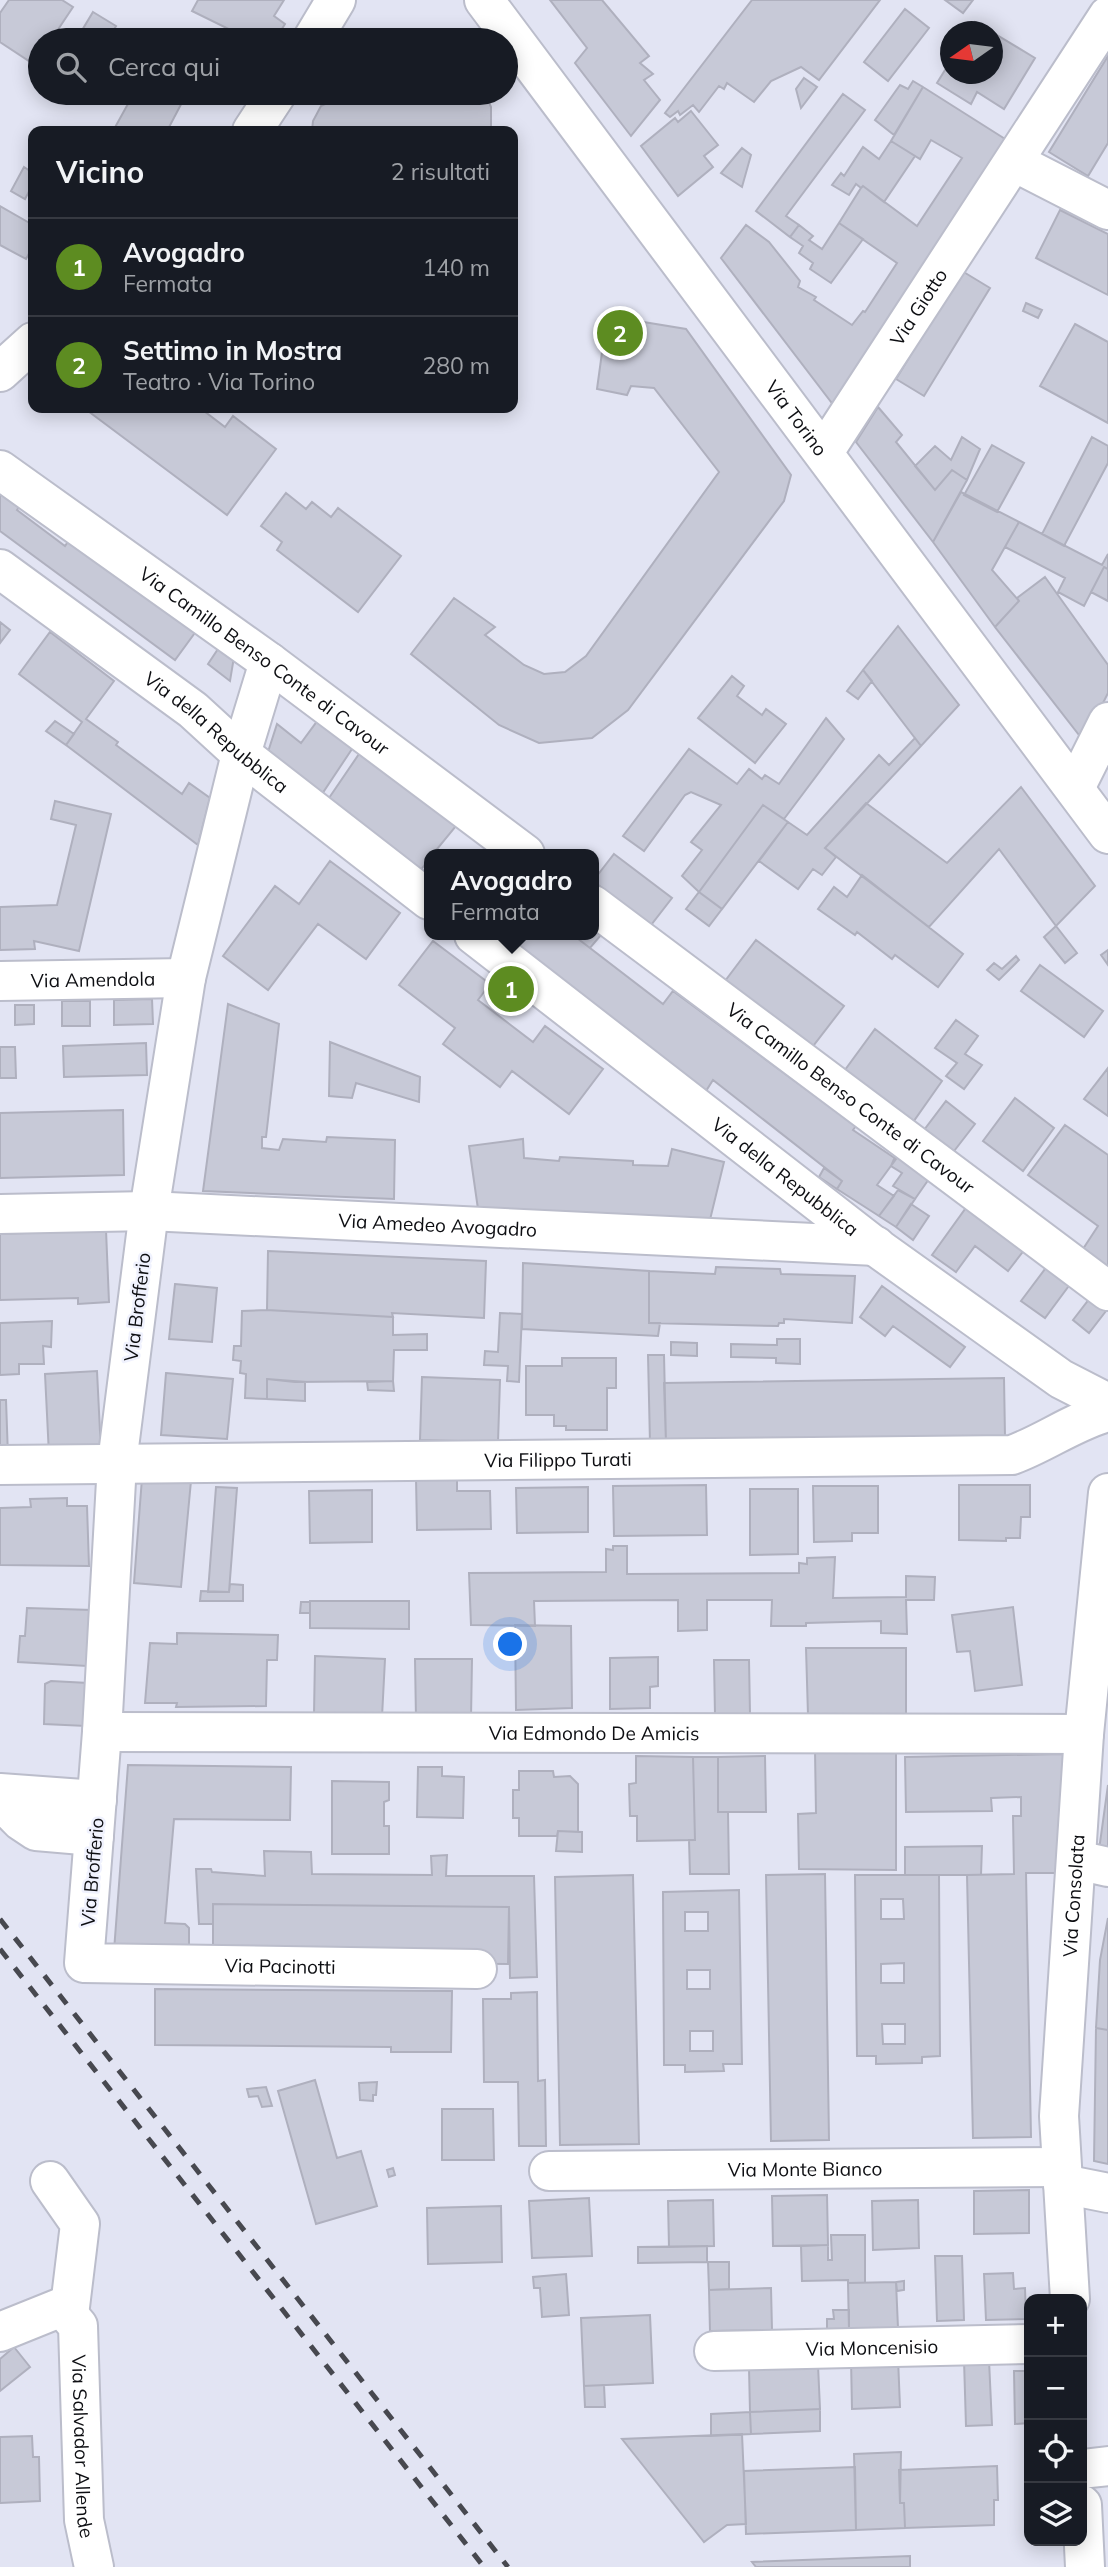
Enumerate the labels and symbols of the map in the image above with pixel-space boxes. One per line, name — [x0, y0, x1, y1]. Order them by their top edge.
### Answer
north arrow — [940, 21, 1003, 84]
street label: Via Giotto — [885, 264, 952, 350]
pin: 2 — [597, 307, 643, 359]
street label: Via Torino — [761, 375, 833, 461]
street label: Via Camillo Benso Conte di Cavour — [135, 561, 394, 760]
street label: Via della Repubblica — [139, 666, 293, 798]
pin: 1 — [488, 963, 534, 1015]
street label: Via Amendola — [31, 966, 155, 993]
street label: Via Camillo Benso Conte di Cavour — [722, 997, 980, 1199]
street label: Via della Repubblica — [707, 1112, 864, 1241]
street label: Via Amedeo Avogadro — [338, 1208, 538, 1242]
street label: Via Brofferio — [118, 1251, 156, 1363]
street label: Via Filippo Turati — [484, 1447, 632, 1472]
your location — [493, 1627, 527, 1661]
street label: Via Edmondo De Amicis — [489, 1721, 699, 1745]
street label: Via Brofferio — [75, 1816, 109, 1928]
street label: Via Consolata — [1057, 1834, 1089, 1958]
street label: Via Pacinotti — [224, 1953, 336, 1979]
street label: Via Monte Bianco — [728, 2156, 882, 2182]
street label: Via Moncenisio — [805, 2334, 938, 2361]
street label: Via Salvador Allende — [67, 2354, 99, 2540]

